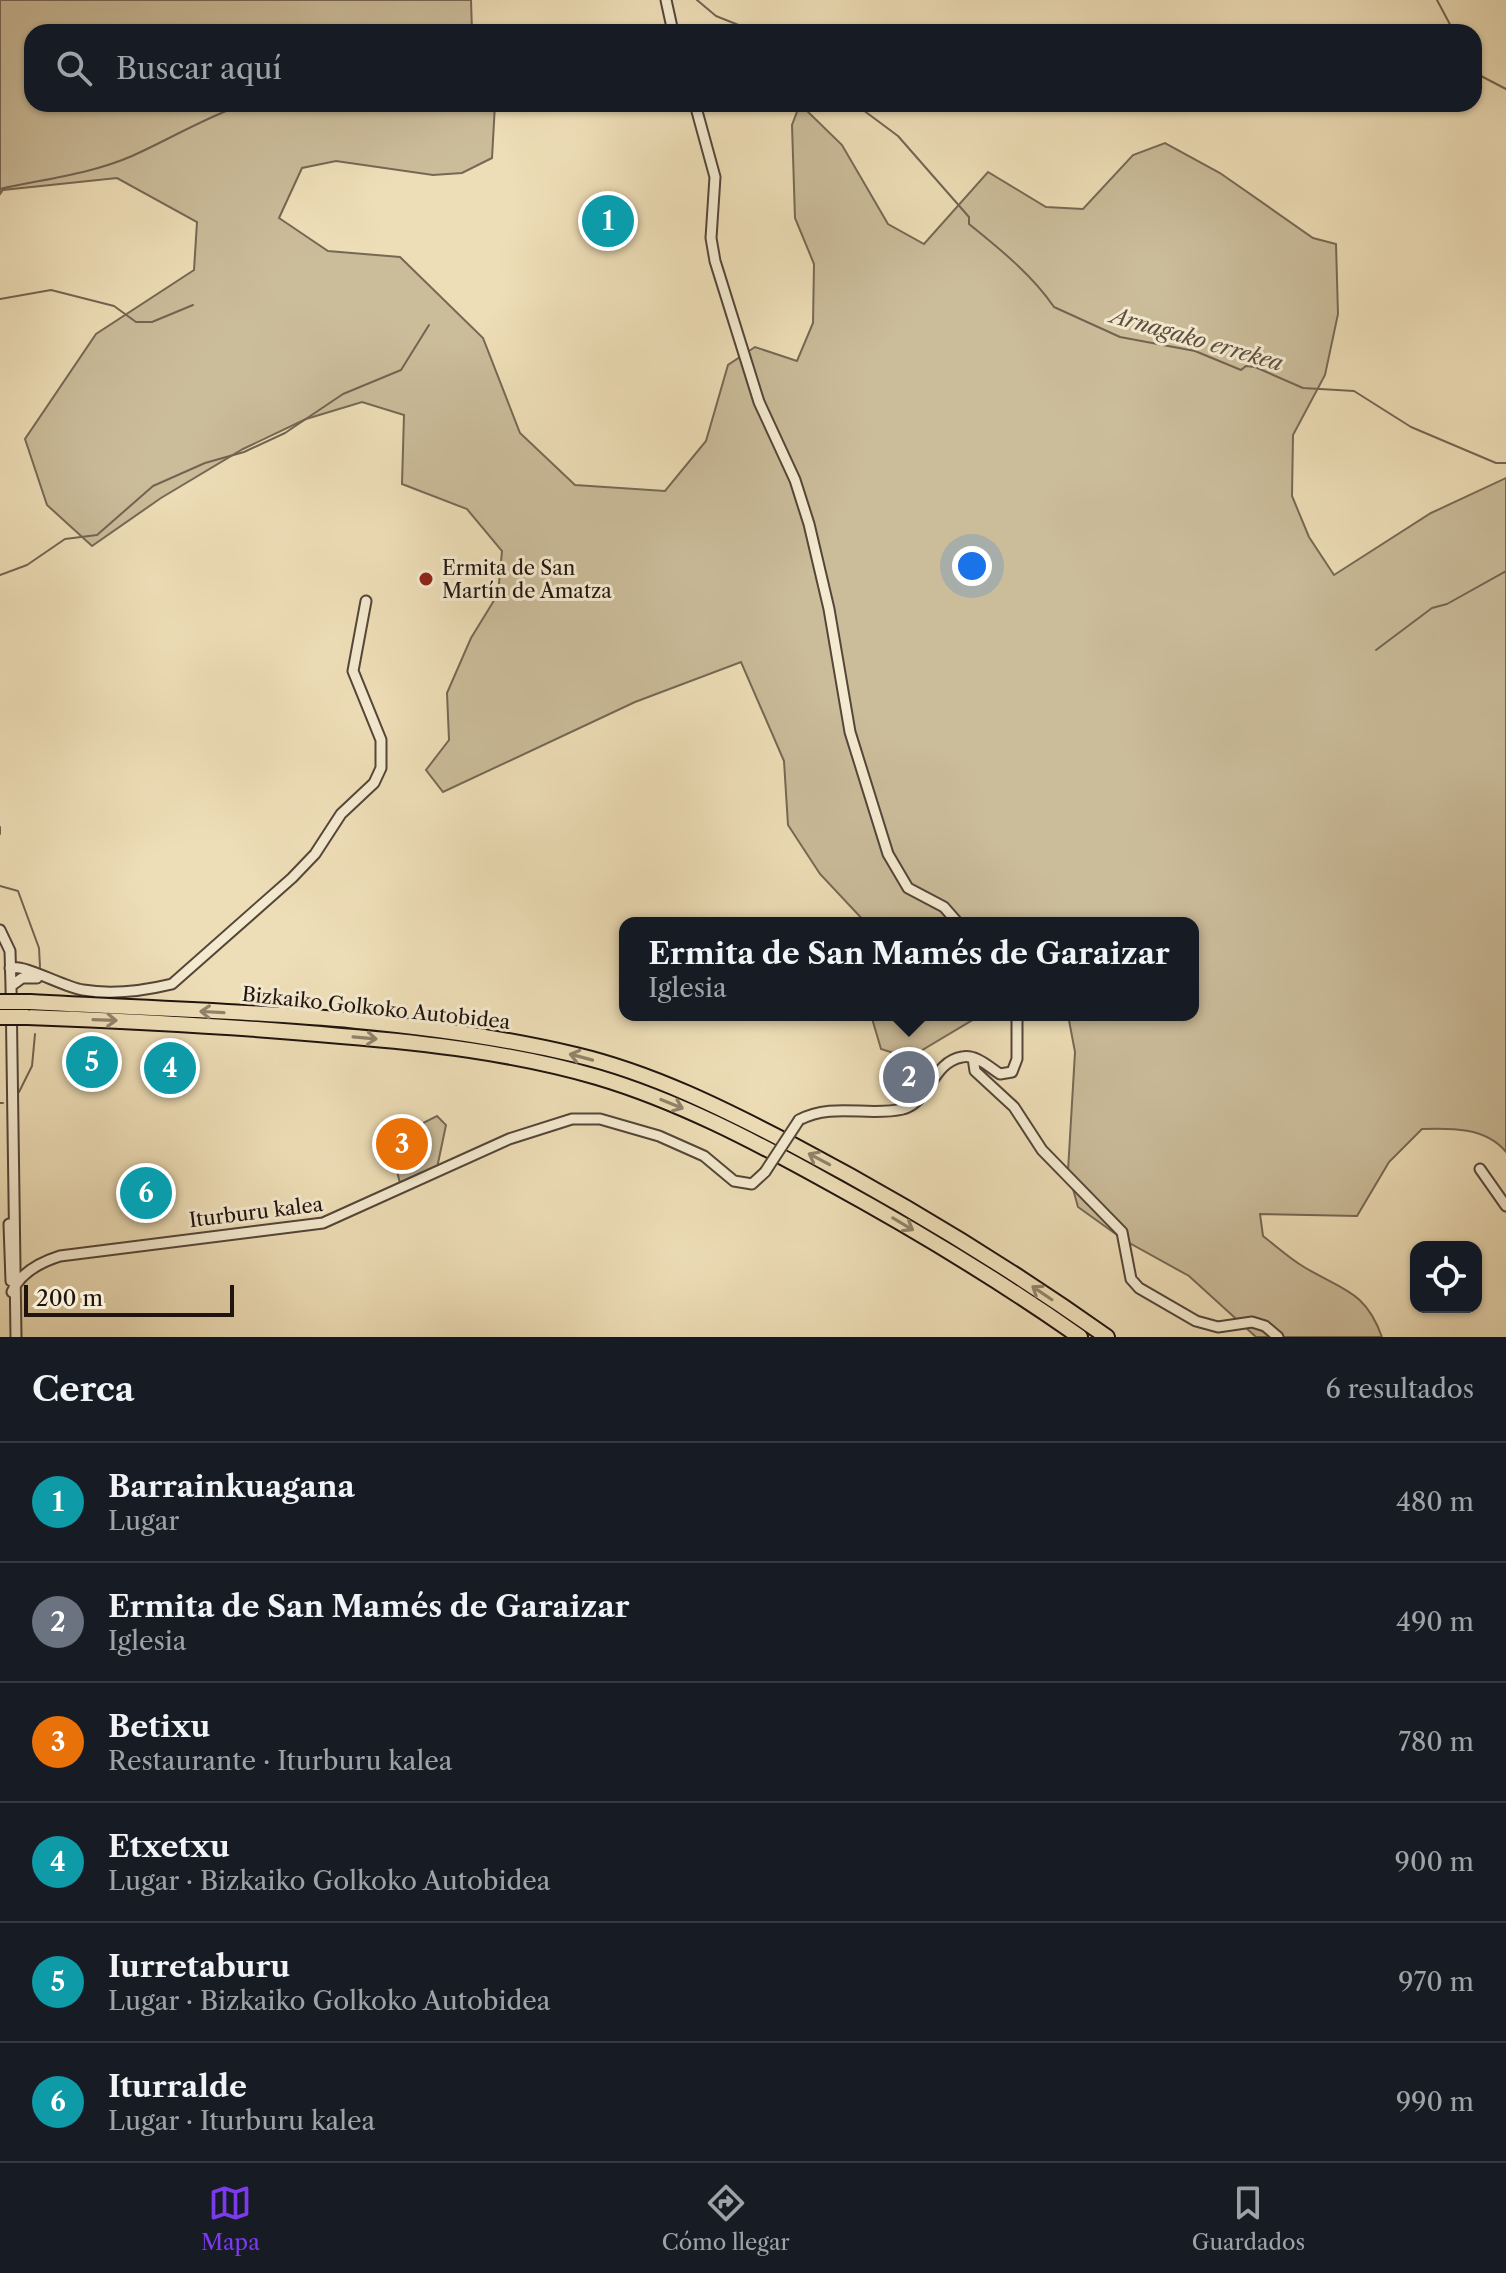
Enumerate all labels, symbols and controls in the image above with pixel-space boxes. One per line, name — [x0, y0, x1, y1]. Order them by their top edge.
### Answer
search box — [24, 24, 1482, 112]
icon: search — [52, 46, 96, 90]
text: Buscar aquí — [116, 50, 282, 87]
pin: 1 — [582, 191, 634, 251]
water label: Arnagako errekea — [1105, 301, 1286, 377]
your location — [952, 546, 992, 586]
place label: Ermita de San Martín de Amatza — [442, 556, 612, 603]
marker: Ermita de San Martín de Amatza — [417, 570, 435, 588]
popup — [619, 917, 1199, 1021]
text: Ermita de San Mamés de Garaizar — [648, 935, 1170, 972]
text: Iglesia — [648, 972, 727, 1004]
street label: Bizkaiko Golkoko Autobidea — [241, 982, 512, 1034]
one-way arrow — [199, 1004, 226, 1019]
one-way arrow — [91, 1013, 118, 1028]
one-way arrow — [351, 1031, 377, 1046]
pin: 5 — [66, 1032, 118, 1092]
pin: 4 — [144, 1038, 196, 1098]
pin: 2 — [883, 1047, 935, 1107]
one-way arrow — [568, 1049, 594, 1064]
one-way arrow — [659, 1098, 684, 1113]
pin: 3 — [376, 1114, 428, 1174]
one-way arrow — [808, 1151, 832, 1167]
pin: 6 — [120, 1163, 172, 1223]
street label: Iturburu kalea — [188, 1192, 325, 1232]
one-way arrow — [891, 1216, 914, 1232]
map controls — [1410, 1241, 1482, 1313]
button: locate — [1410, 1241, 1482, 1313]
scale bar — [24, 1281, 234, 1317]
text: 200 m — [36, 1285, 103, 1312]
one-way arrow — [1032, 1285, 1054, 1301]
text: Cerca — [32, 1368, 134, 1410]
text: 6 resultados — [1326, 1373, 1474, 1405]
text: Barrainkuagana — [108, 1468, 355, 1505]
text: 1 — [52, 1486, 64, 1518]
text: 480 m — [1396, 1486, 1474, 1518]
text: Lugar — [108, 1505, 179, 1537]
text: Ermita de San Mamés de Garaizar — [108, 1588, 629, 1625]
text: 2 — [50, 1606, 66, 1638]
text: 490 m — [1396, 1606, 1474, 1638]
text: Iglesia — [108, 1625, 186, 1657]
text: Betixu — [108, 1708, 210, 1745]
text: 3 — [51, 1726, 65, 1758]
text: 780 m — [1398, 1726, 1474, 1758]
text: Restaurante · Iturburu kalea — [108, 1745, 453, 1777]
text: Etxetxu — [108, 1828, 230, 1865]
text: 4 — [50, 1846, 66, 1878]
text: 900 m — [1395, 1846, 1474, 1878]
text: Lugar · Bizkaiko Golkoko Autobidea — [108, 1865, 551, 1897]
text: Iurretaburu — [108, 1948, 290, 1985]
text: 5 — [51, 1966, 65, 1998]
text: 970 m — [1398, 1966, 1474, 1998]
text: Lugar · Bizkaiko Golkoko Autobidea — [108, 1985, 551, 2017]
text: Iturralde — [108, 2068, 247, 2105]
text: 6 — [50, 2086, 66, 2118]
text: 990 m — [1396, 2086, 1474, 2118]
text: Lugar · Iturburu kalea — [108, 2105, 375, 2137]
tab: Mapa — [201, 2181, 260, 2256]
tab: Cómo llegar — [662, 2181, 790, 2256]
tab: Guardados — [1192, 2181, 1305, 2256]

